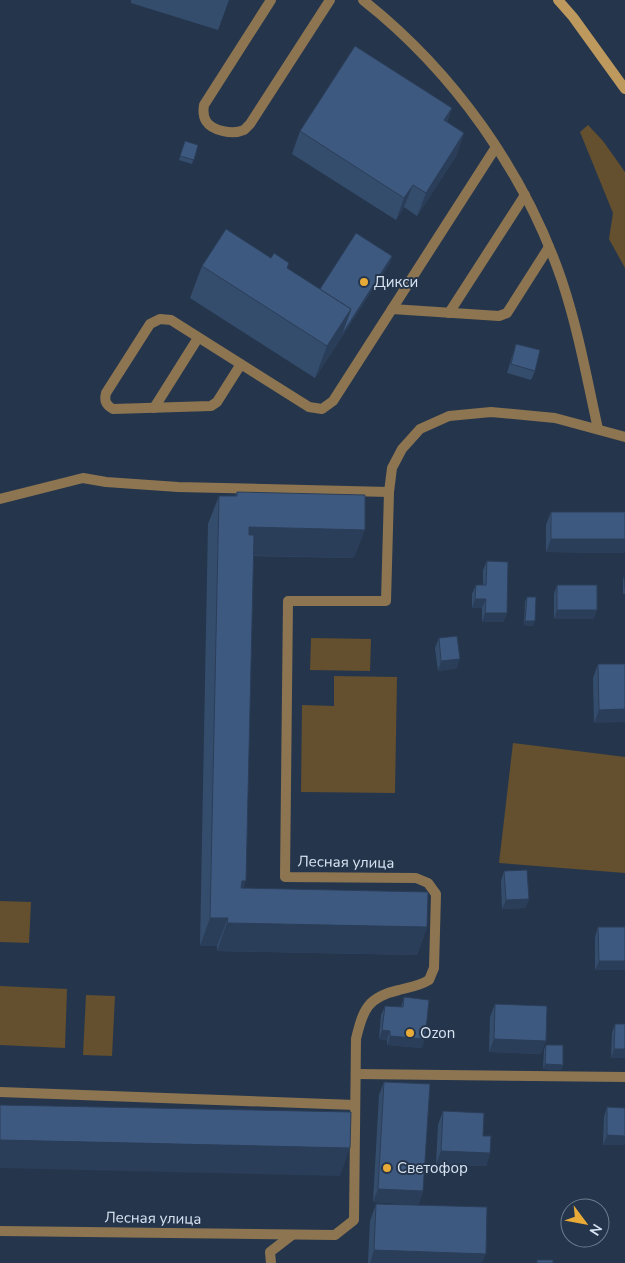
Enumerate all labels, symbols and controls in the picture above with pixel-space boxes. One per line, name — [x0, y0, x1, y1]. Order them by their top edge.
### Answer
place label: Дикси — [374, 272, 418, 292]
marker: Дикси — [358, 276, 370, 288]
street label: Лесная улица — [297, 851, 395, 873]
place label: Ozon — [420, 1023, 455, 1043]
marker: Ozon — [404, 1027, 416, 1039]
place label: Светофор — [397, 1158, 468, 1178]
marker: Светофор — [381, 1162, 393, 1174]
north arrow — [560, 1198, 610, 1248]
street label: Лесная улица — [104, 1207, 202, 1229]
text: N — [585, 1220, 606, 1239]

